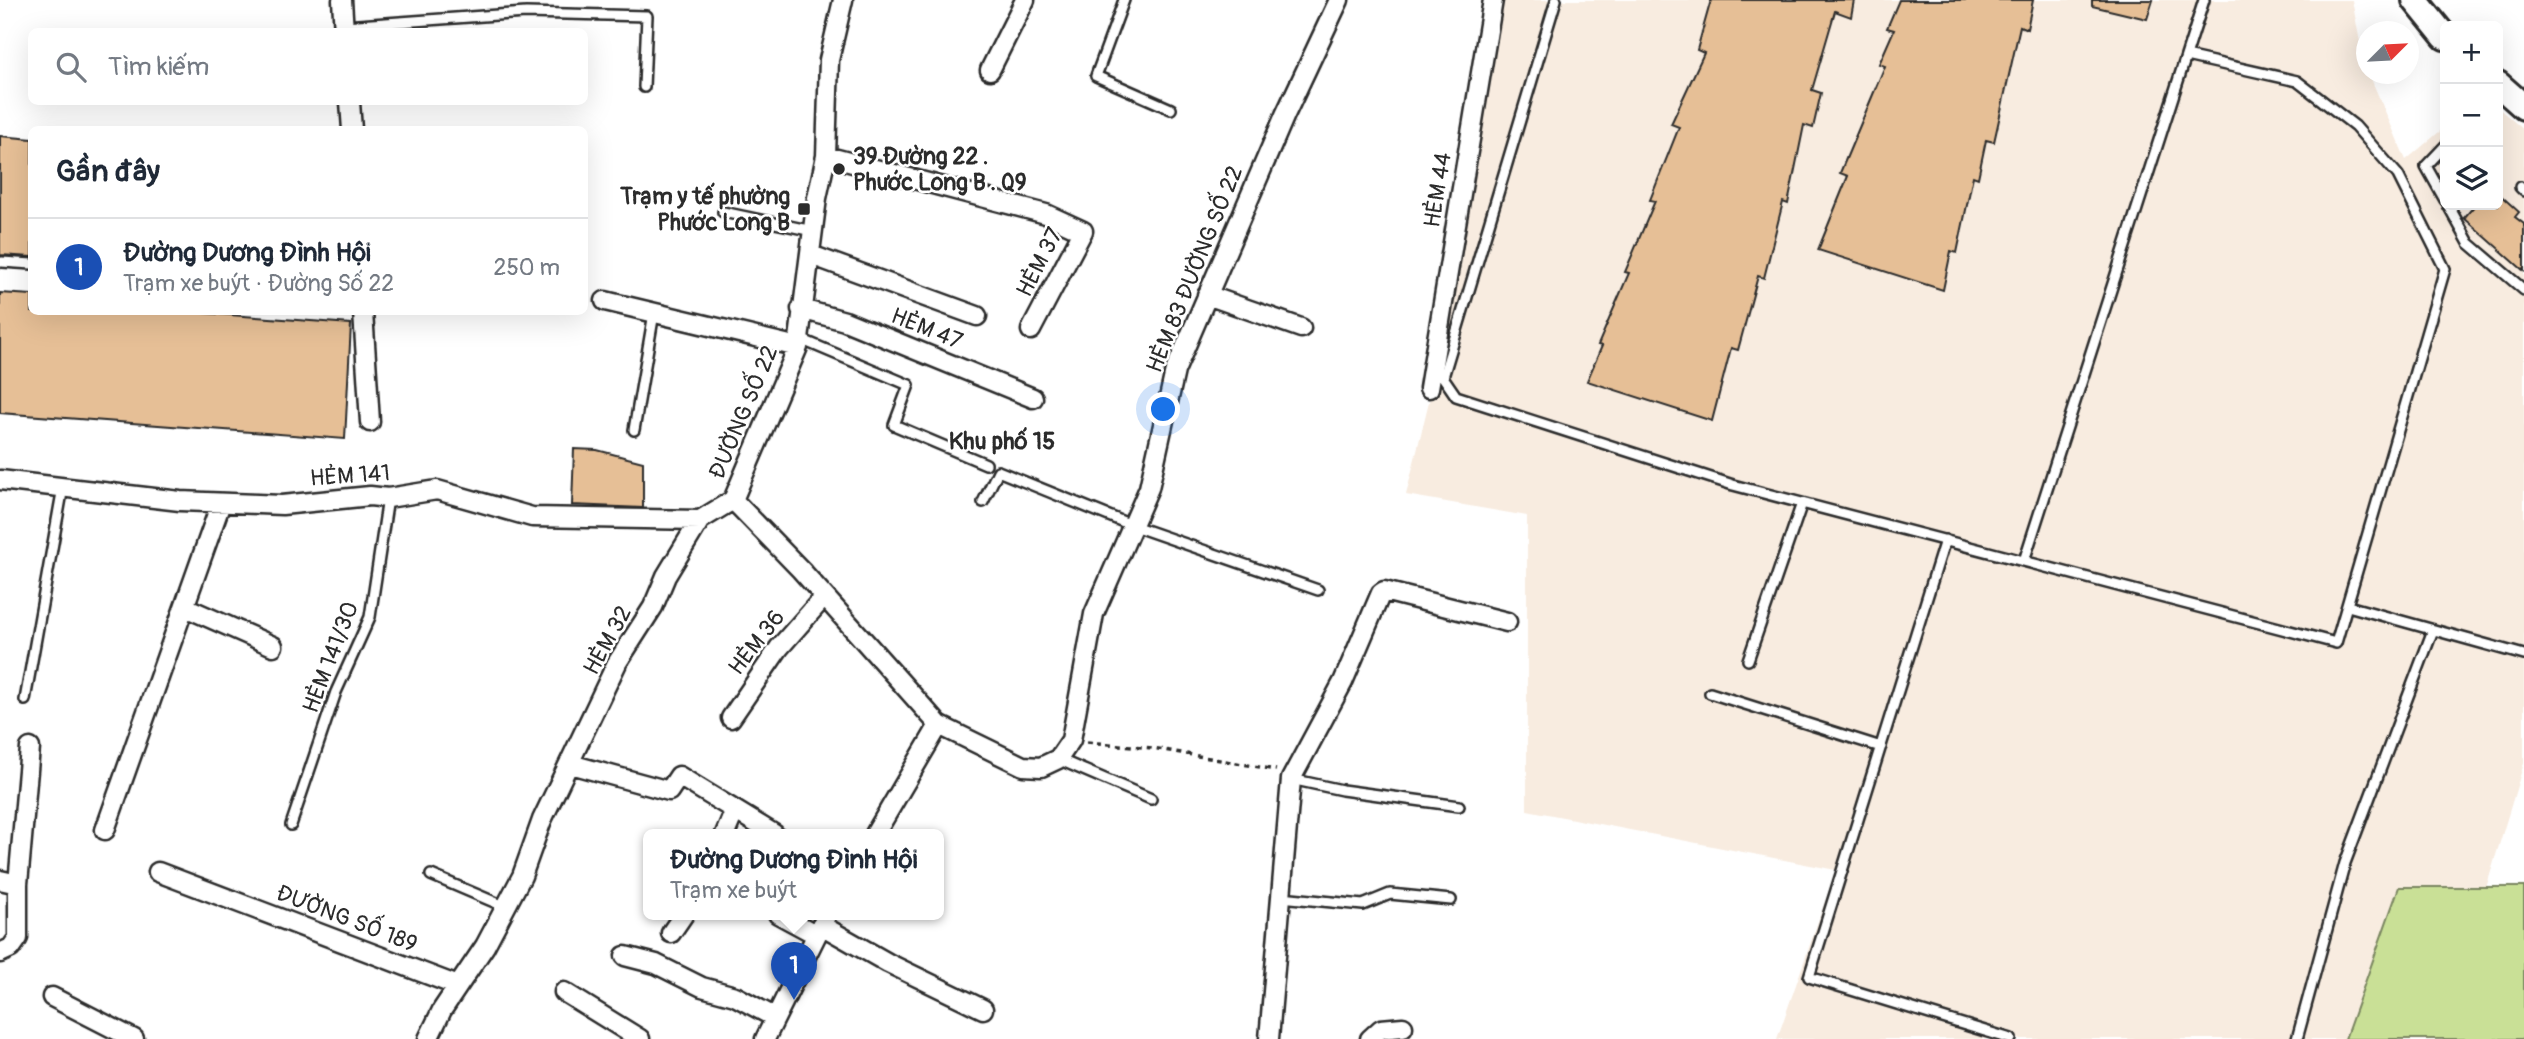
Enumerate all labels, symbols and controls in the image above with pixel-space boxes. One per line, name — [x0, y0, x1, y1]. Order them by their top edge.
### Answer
north arrow — [2356, 21, 2419, 84]
map controls — [2440, 21, 2503, 210]
button: + — [2440, 21, 2503, 84]
search box — [28, 28, 588, 105]
icon: search — [52, 48, 90, 86]
text: Tìm kiếm — [108, 51, 209, 83]
button: − — [2440, 84, 2503, 147]
place label: 39 Đường 22 . Phước Long B . Q9 — [853, 142, 1027, 197]
button: layers — [2440, 147, 2503, 210]
street label: HẺM 44 — [1417, 150, 1458, 230]
text: Gần đây — [56, 153, 160, 190]
street label: HẺM 83 ĐƯỜNG SỐ 22 — [1136, 160, 1249, 377]
marker: 39 Đường 22 . Phước Long B . Q9 — [831, 161, 847, 177]
place label: Trạm y tế phường Phước Long B — [619, 182, 790, 237]
marker: Trạm y tế phường Phước Long B — [796, 201, 812, 217]
street label: HẺM 37 — [1010, 223, 1069, 302]
text: Đường Dương Đình Hội — [123, 237, 371, 269]
text: 1 — [75, 253, 84, 282]
text: 250 m — [494, 253, 560, 282]
text: Trạm xe buýt · Đường Số 22 — [123, 269, 394, 298]
street label: HẺM 47 — [887, 301, 967, 356]
street label: ĐƯỜNG SỐ 22 — [699, 340, 785, 483]
your location — [1146, 392, 1180, 426]
district label: Khu phố 15 — [949, 427, 1055, 456]
street label: HẺM 141 — [309, 458, 391, 493]
street label: HẺM 141/30 — [296, 597, 365, 717]
street label: HẺM 32 — [577, 601, 638, 680]
street label: HẺM 36 — [722, 604, 791, 681]
popup — [643, 829, 944, 920]
text: Đường Dương Đình Hội — [670, 844, 917, 876]
street label: ĐƯỜNG SỐ 189 — [272, 875, 423, 959]
text: Trạm xe buýt — [670, 876, 797, 905]
pin: 1 — [771, 942, 817, 1000]

